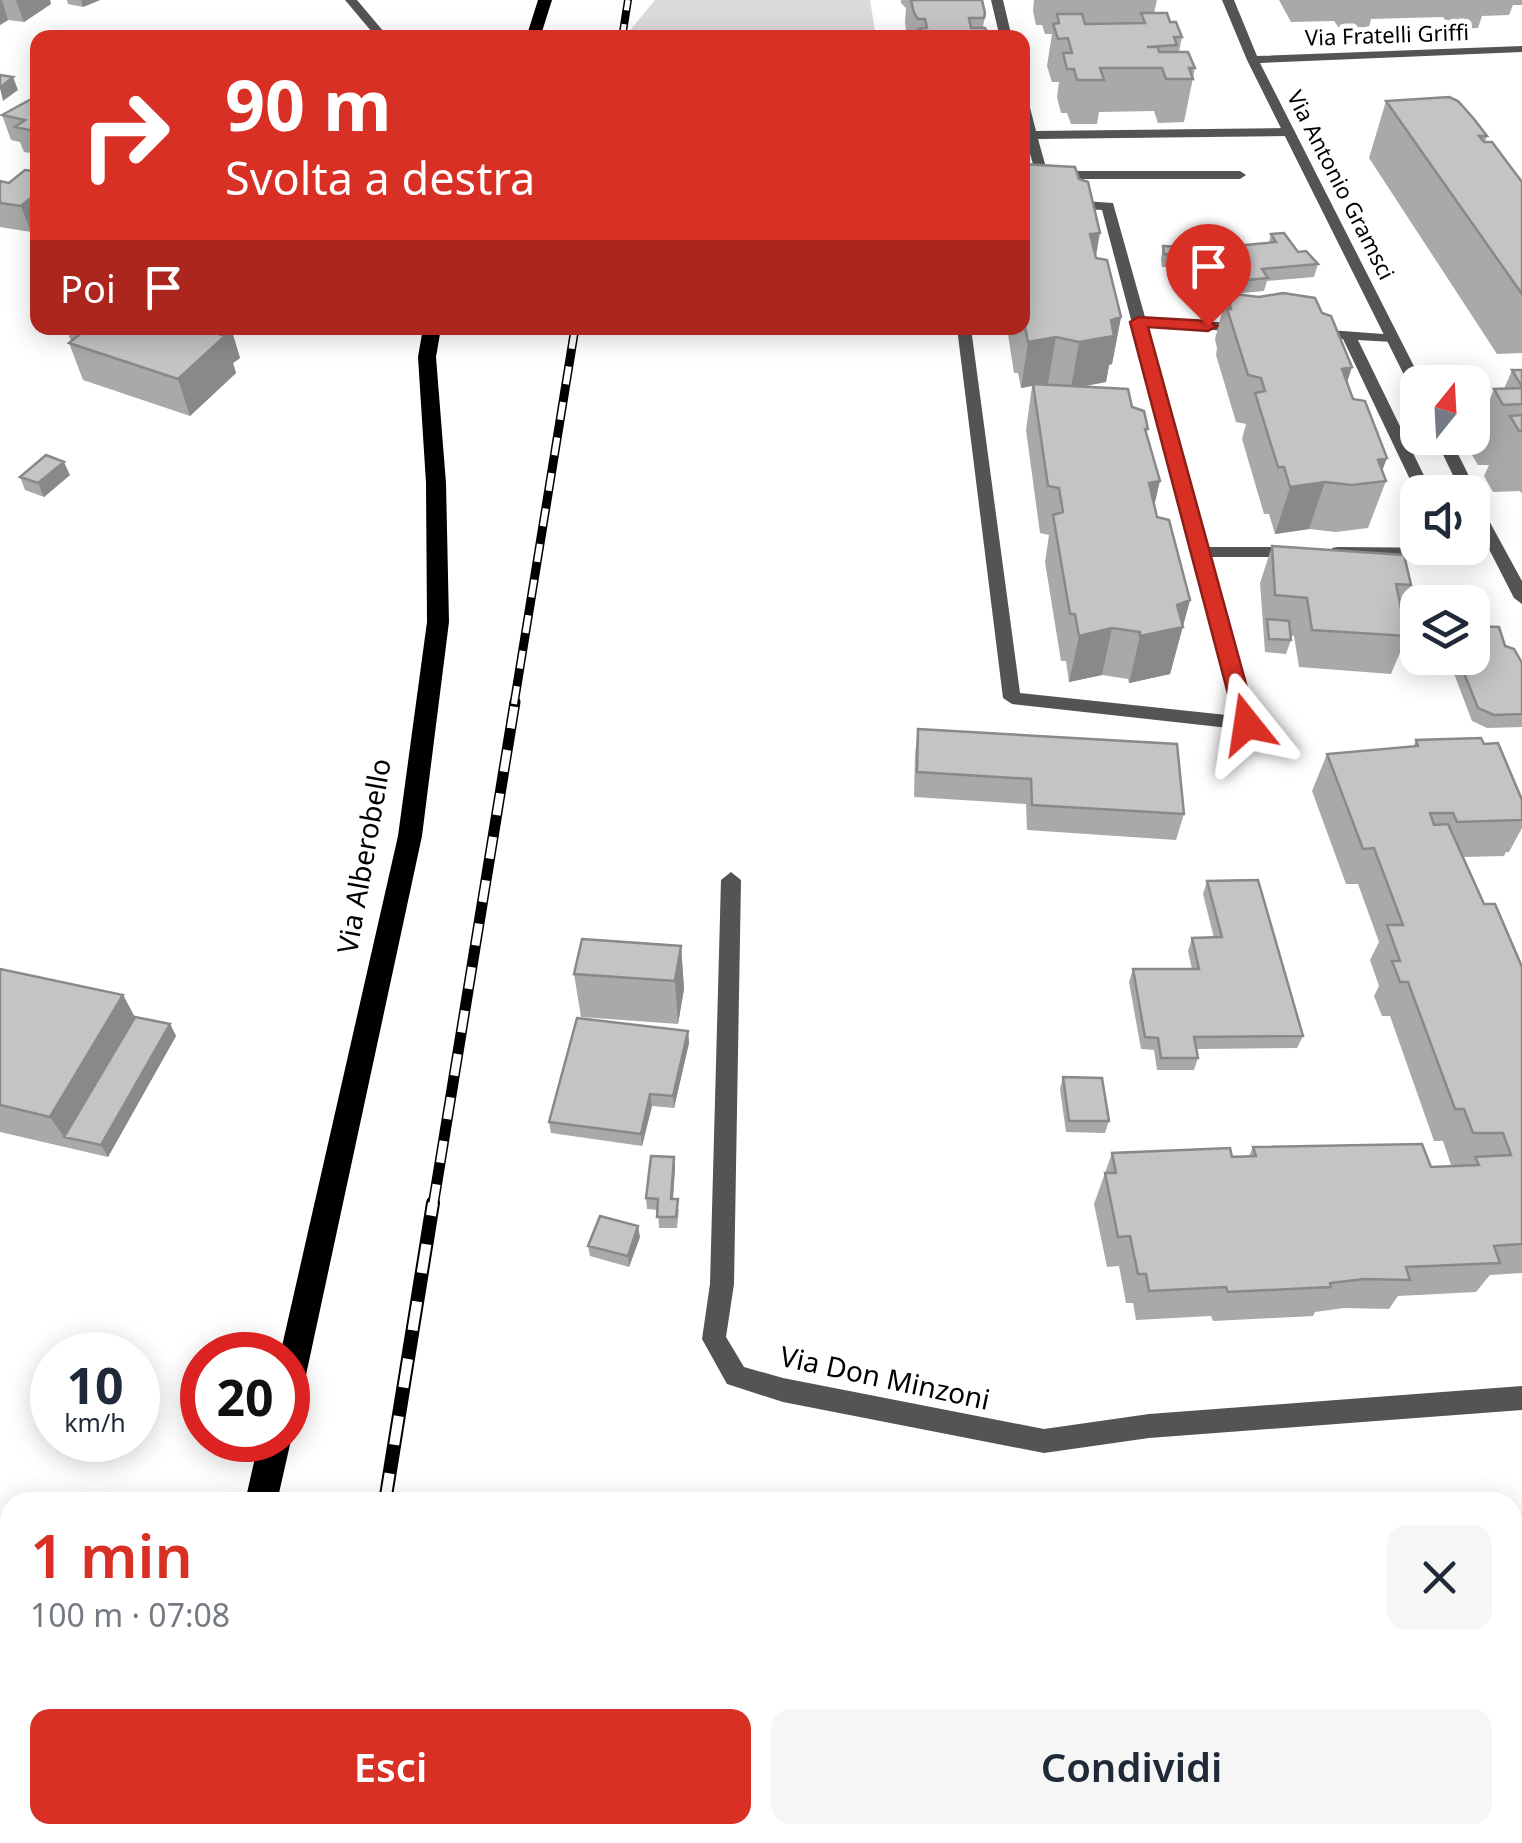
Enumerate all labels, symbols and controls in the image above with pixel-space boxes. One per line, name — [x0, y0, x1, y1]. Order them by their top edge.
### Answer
street label: Via Fratelli Griffi — [1304, 16, 1469, 52]
text: 90 m — [225, 56, 392, 152]
icon: right — [60, 70, 190, 200]
street label: Via Antonio Gramsci — [1281, 85, 1403, 284]
text: Svolta a destra — [225, 147, 535, 208]
pin — [1166, 224, 1251, 327]
icon: arrive — [1181, 239, 1236, 294]
icon: arrive — [136, 260, 191, 315]
text: Poi — [60, 262, 116, 314]
north arrow — [1400, 365, 1490, 455]
map controls — [1400, 365, 1490, 675]
button: sound — [1400, 475, 1490, 565]
button: layers — [1400, 585, 1490, 675]
position arrow — [1195, 672, 1299, 776]
street label: Via Alberobello — [327, 755, 399, 956]
speed limit sign: 20 — [180, 1332, 310, 1462]
street label: Via Don Minzoni — [777, 1336, 994, 1418]
text: 10 — [66, 1351, 124, 1419]
text: km/h — [64, 1405, 126, 1439]
text: 1 min — [30, 1514, 193, 1596]
button: close — [1387, 1525, 1492, 1630]
text: 100 m · 07:08 — [30, 1593, 230, 1636]
button: Esci — [30, 1709, 751, 1824]
button: Condividi — [771, 1709, 1492, 1824]

